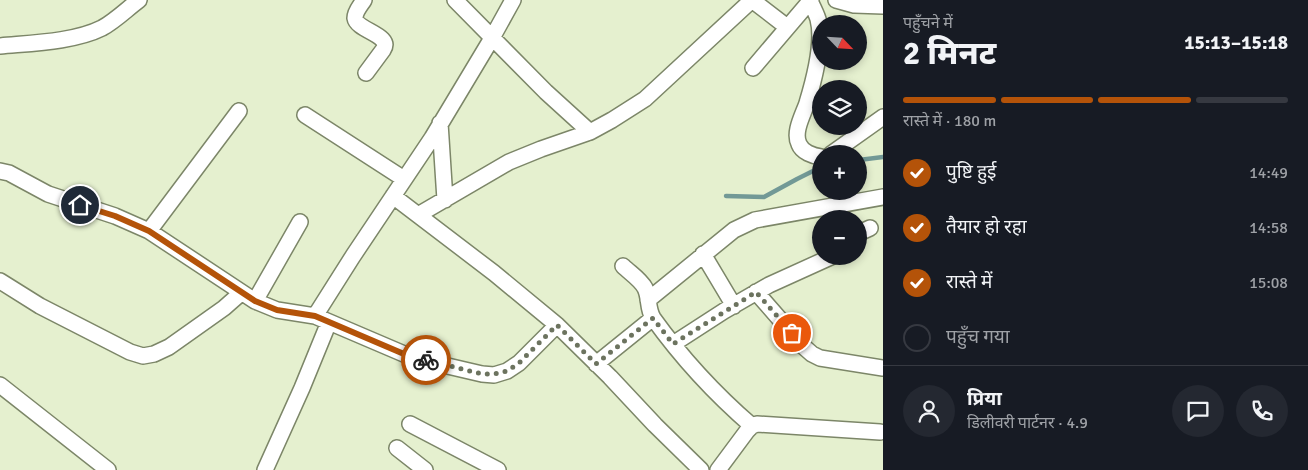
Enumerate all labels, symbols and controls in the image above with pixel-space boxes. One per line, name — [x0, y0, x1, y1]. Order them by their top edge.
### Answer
text: पहुँचने में — [903, 13, 953, 33]
north arrow — [812, 15, 868, 70]
map controls — [812, 15, 867, 265]
text: 15:13–15:18 — [1184, 31, 1288, 55]
text: 2 मिनट — [903, 34, 996, 73]
button: layers — [812, 80, 867, 135]
text: रास्ते में · 180 m — [903, 111, 996, 131]
button: + — [812, 145, 867, 200]
icon: check — [903, 159, 931, 187]
text: पुष्टि हुई — [946, 160, 996, 184]
text: 14:49 — [1249, 163, 1288, 183]
pin — [59, 184, 101, 226]
icon: home — [66, 191, 94, 219]
button: − — [812, 210, 867, 265]
icon: check — [903, 214, 931, 242]
text: तैयार हो रहा — [946, 215, 1027, 239]
text: 14:58 — [1249, 218, 1288, 238]
icon: check — [903, 269, 931, 297]
text: रास्ते में — [946, 270, 992, 294]
text: 15:08 — [1249, 273, 1288, 293]
pin — [771, 312, 813, 354]
icon: bag — [778, 319, 806, 347]
text: पहुँच गया — [946, 325, 1010, 349]
courier — [401, 335, 451, 385]
icon: bike — [412, 346, 440, 374]
button: person — [903, 385, 955, 437]
button: chat — [1172, 385, 1224, 437]
button: phone — [1236, 385, 1288, 437]
text: प्रिया — [967, 387, 1002, 411]
text: डिलीवरी पार्टनर · 4.9 — [967, 413, 1088, 433]

